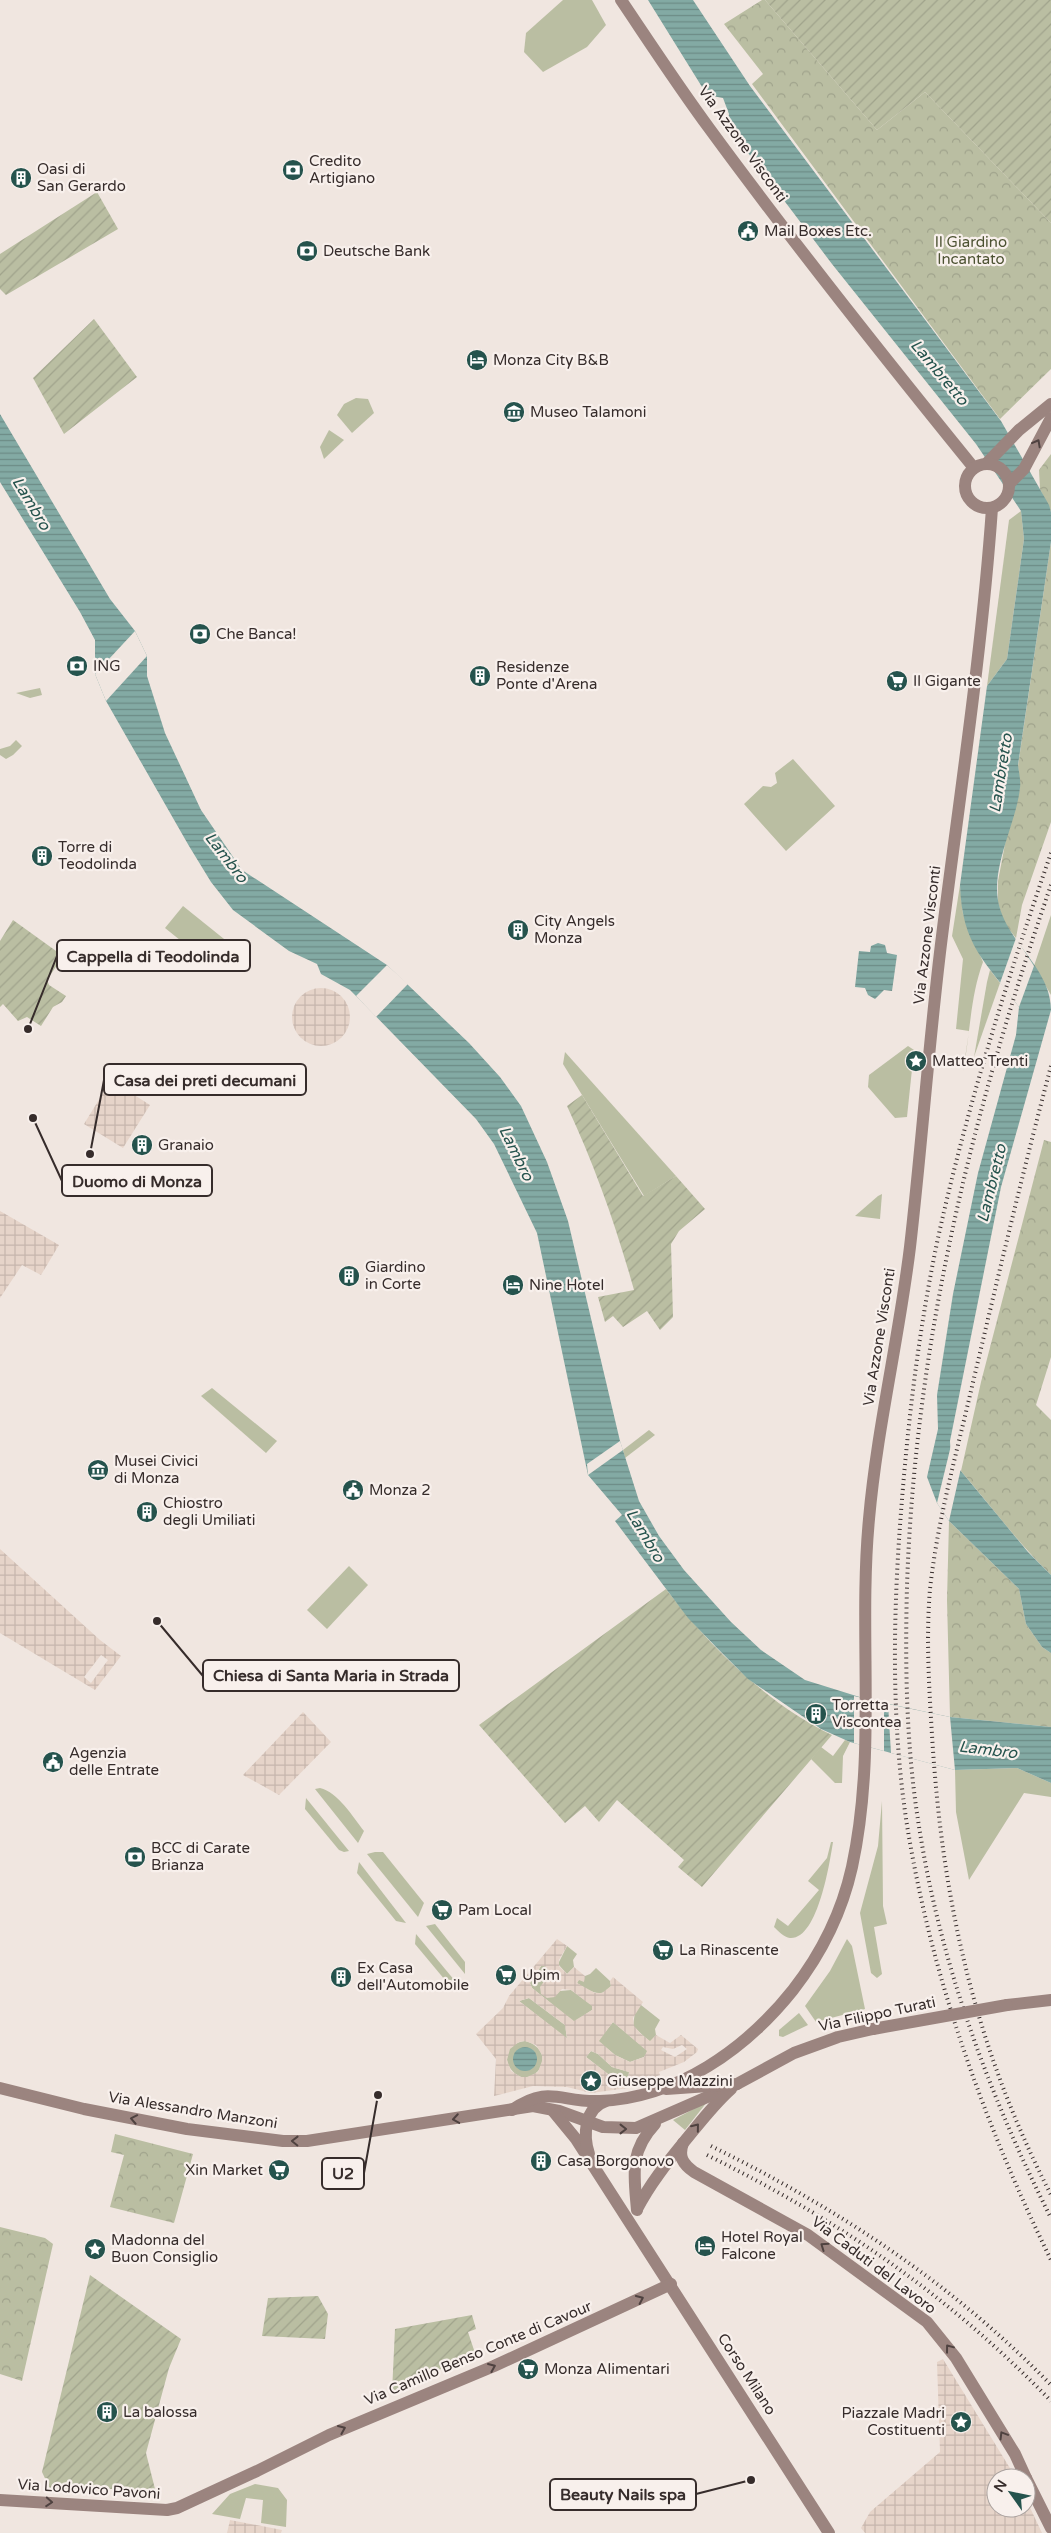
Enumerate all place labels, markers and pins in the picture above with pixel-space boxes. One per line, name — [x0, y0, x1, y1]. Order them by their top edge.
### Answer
place label: Credito Artigiano — [309, 152, 375, 187]
bank icon: Credito Artigiano — [281, 158, 305, 182]
place label: Oasi di San Gerardo — [37, 160, 126, 195]
building icon: Oasi di San Gerardo — [9, 166, 33, 190]
public building icon: Mail Boxes Etc. — [736, 219, 760, 243]
place label: Mail Boxes Etc. — [764, 222, 872, 240]
bank icon: Deutsche Bank — [295, 239, 319, 263]
place label: Deutsche Bank — [323, 242, 430, 260]
hotel icon: Monza City B&B — [465, 348, 489, 372]
place label: Monza City B&B — [493, 351, 609, 369]
museum icon: Museo Talamoni — [502, 400, 526, 424]
place label: Museo Talamoni — [530, 403, 646, 421]
bank icon: Che Banca! — [188, 622, 212, 646]
place label: Che Banca! — [216, 625, 297, 643]
bank icon: ING — [65, 654, 89, 678]
place label: ING — [93, 657, 121, 675]
place label: Residenze Ponte d'Arena — [496, 658, 597, 693]
building icon: Residenze Ponte d'Arena — [468, 664, 492, 688]
supermarket icon: Il Gigante — [885, 669, 909, 693]
place label: Il Gigante — [913, 672, 981, 690]
place label: Torre di Teodolinda — [58, 838, 137, 873]
building icon: Torre di Teodolinda — [30, 844, 54, 868]
place label: City Angels Monza — [534, 912, 615, 947]
building icon: City Angels Monza — [506, 918, 530, 942]
callout: Cappella di Teodolinda — [57, 940, 250, 971]
place icon: Matteo Trenti — [904, 1049, 928, 1073]
place label: Matteo Trenti — [932, 1052, 1028, 1070]
callout: Casa dei preti decumani — [104, 1064, 306, 1095]
building icon: Granaio — [130, 1133, 154, 1157]
place label: Granaio — [158, 1136, 214, 1154]
callout: Duomo di Monza — [62, 1165, 212, 1196]
place label: Giardino in Corte — [365, 1258, 426, 1293]
building icon: Giardino in Corte — [337, 1264, 361, 1288]
hotel icon: Nine Hotel — [501, 1273, 525, 1297]
place label: Nine Hotel — [529, 1276, 604, 1294]
place label: Musei Civici di Monza — [114, 1452, 198, 1487]
museum icon: Musei Civici di Monza — [86, 1458, 110, 1482]
public building icon: Monza 2 — [341, 1478, 365, 1502]
place label: Monza 2 — [369, 1481, 431, 1499]
place label: Chiostro degli Umiliati — [163, 1494, 256, 1529]
building icon: Chiostro degli Umiliati — [135, 1500, 159, 1524]
callout: Chiesa di Santa Maria in Strada — [203, 1660, 459, 1691]
place label: Torretta Viscontea — [832, 1696, 902, 1731]
building icon: Torretta Viscontea — [804, 1702, 828, 1726]
place label: Agenzia delle Entrate — [69, 1744, 159, 1779]
public building icon: Agenzia delle Entrate — [41, 1750, 65, 1774]
place label: BCC di Carate Brianza — [151, 1839, 250, 1874]
bank icon: BCC di Carate Brianza — [123, 1845, 147, 1869]
supermarket icon: Pam Local — [430, 1898, 454, 1922]
place label: Pam Local — [458, 1901, 532, 1919]
supermarket icon: La Rinascente — [651, 1938, 675, 1962]
place label: La Rinascente — [679, 1941, 779, 1959]
place label: Ex Casa dell'Automobile — [357, 1959, 469, 1994]
supermarket icon: Upim — [494, 1963, 518, 1987]
building icon: Ex Casa dell'Automobile — [329, 1965, 353, 1989]
place label: Upim — [522, 1966, 560, 1984]
place icon: Giuseppe Mazzini — [579, 2069, 603, 2093]
place label: Giuseppe Mazzini — [607, 2072, 733, 2090]
building icon: Casa Borgonovo — [529, 2149, 553, 2173]
place label: Casa Borgonovo — [557, 2152, 674, 2170]
supermarket icon: Xin Market — [267, 2158, 291, 2182]
callout: U2 — [322, 2158, 364, 2189]
place label: Xin Market — [185, 2161, 263, 2179]
place label: Hotel Royal Falcone — [721, 2228, 803, 2263]
place label: Madonna del Buon Consiglio — [111, 2231, 218, 2266]
hotel icon: Hotel Royal Falcone — [693, 2234, 717, 2258]
place icon: Madonna del Buon Consiglio — [83, 2237, 107, 2261]
supermarket icon: Monza Alimentari — [516, 2357, 540, 2381]
place label: Monza Alimentari — [544, 2360, 670, 2378]
building icon: La balossa — [95, 2400, 119, 2424]
place label: La balossa — [123, 2403, 198, 2421]
place label: Piazzale Madri Costituenti — [842, 2404, 945, 2439]
place icon: Piazzale Madri Costituenti — [949, 2410, 973, 2434]
callout: Beauty Nails spa — [550, 2479, 696, 2510]

